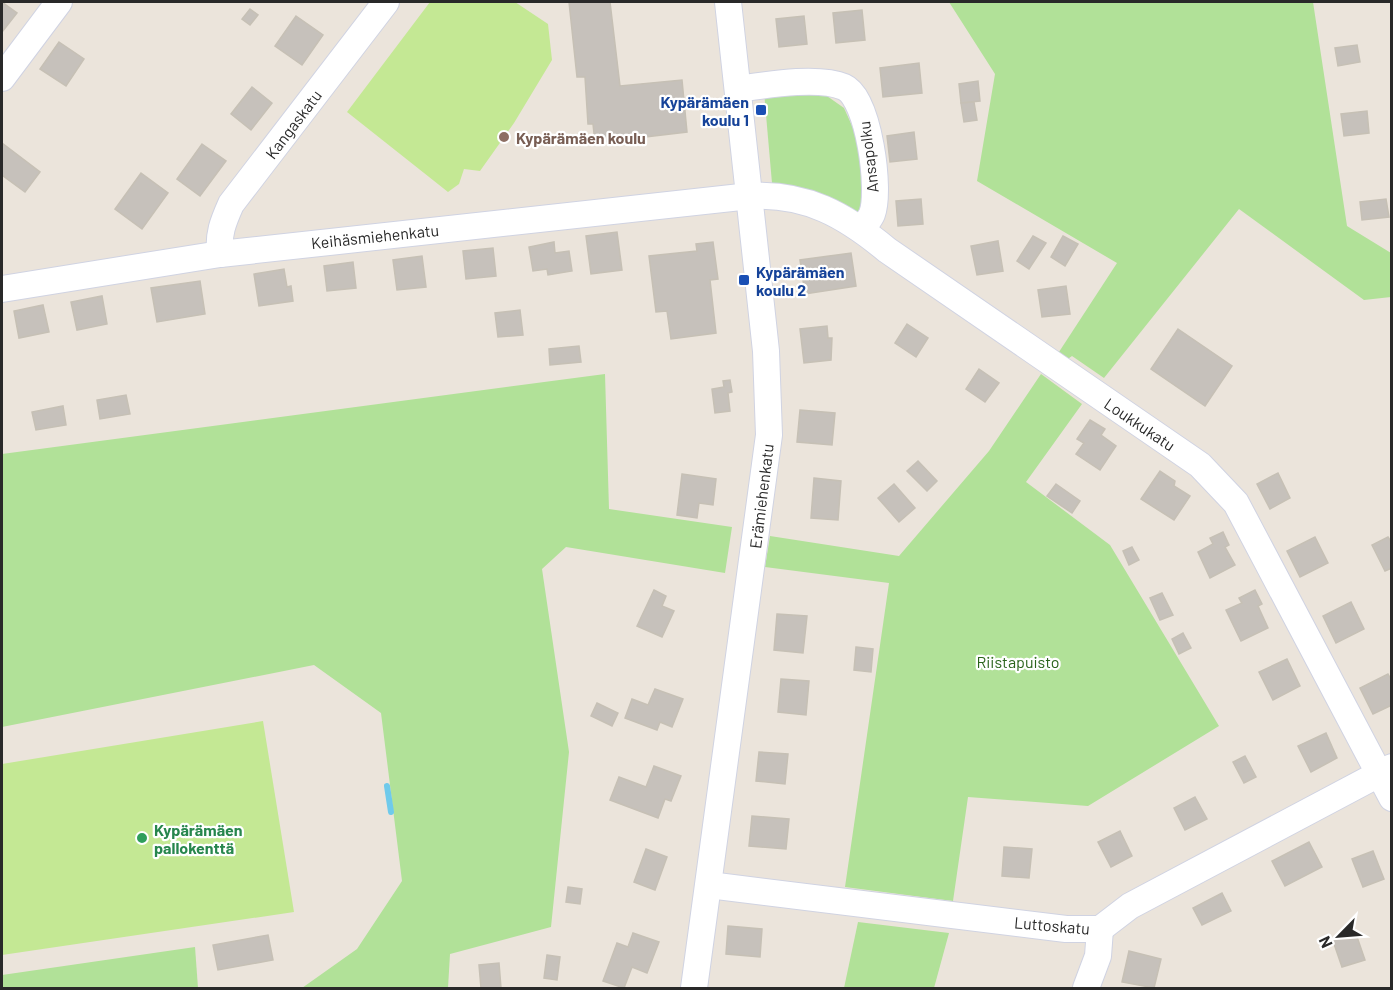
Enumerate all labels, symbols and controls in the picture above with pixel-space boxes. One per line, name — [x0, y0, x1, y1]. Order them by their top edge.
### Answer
street label: Kangaskatu — [261, 86, 325, 162]
place label: Kypärämäen koulu 1 — [660, 92, 749, 129]
marker: Kypärämäen koulu 1 — [754, 103, 768, 117]
street label: Ansapolku — [854, 120, 882, 194]
place label: Kypärämäen koulu — [516, 128, 646, 147]
marker: Kypärämäen koulu — [497, 130, 511, 144]
street label: Keihäsmiehenkatu — [310, 220, 440, 252]
place label: Kypärämäen koulu 2 — [756, 262, 845, 299]
marker: Kypärämäen koulu 2 — [737, 273, 751, 287]
street label: Loukkukatu — [1101, 393, 1179, 455]
street label: Erämiehenkatu — [745, 442, 777, 550]
park label: Riistapuisto — [976, 652, 1060, 671]
place label: Kypärämäen pallokenttä — [154, 820, 243, 857]
marker: Kypärämäen pallokenttä — [135, 831, 149, 845]
north arrow — [1309, 906, 1369, 966]
street label: Luttoskatu — [1013, 912, 1091, 938]
text: N — [1314, 934, 1336, 951]

